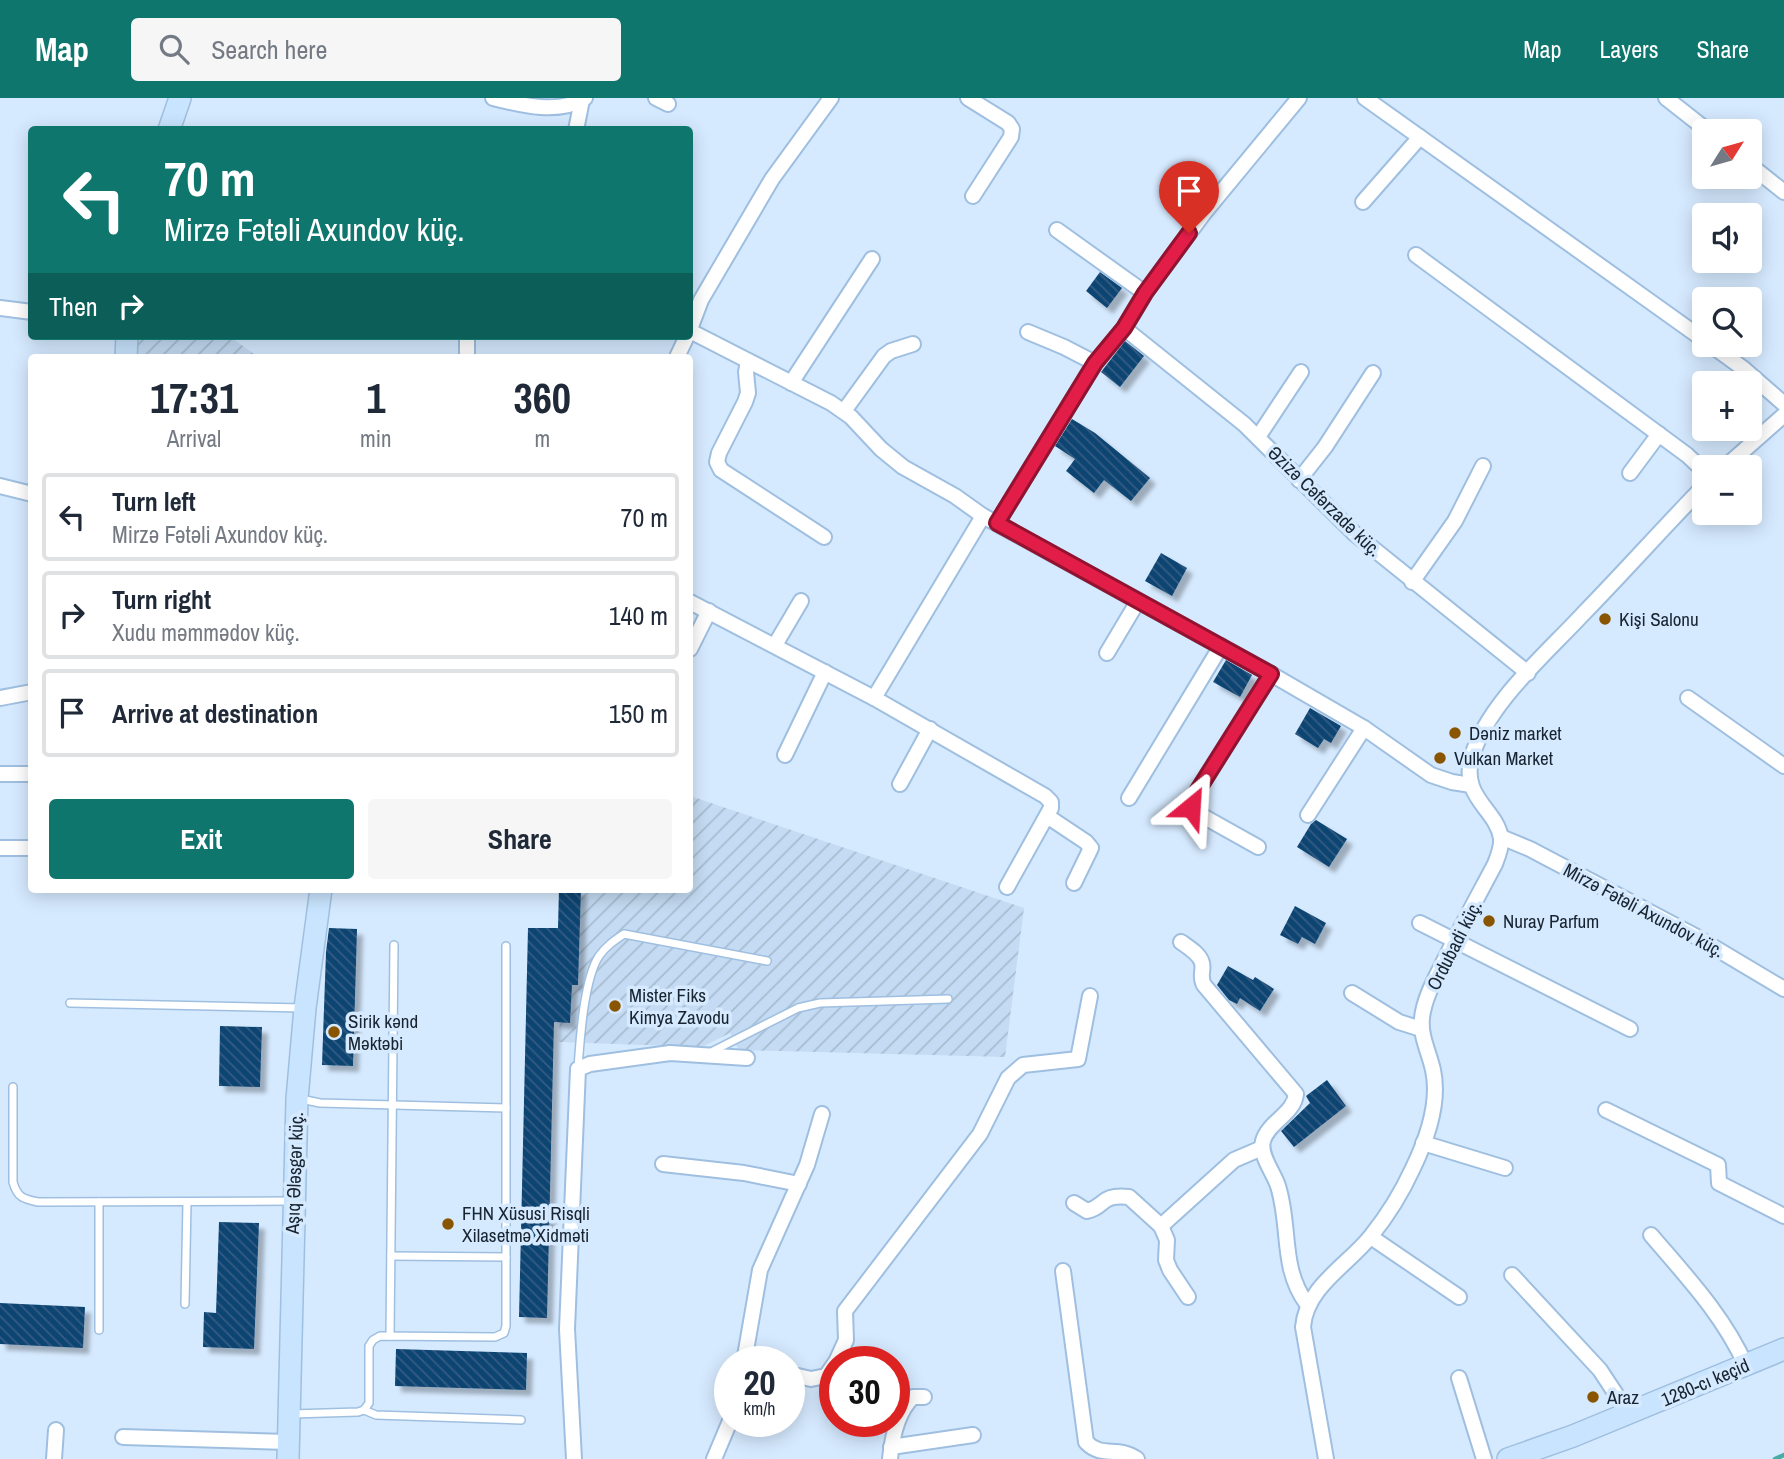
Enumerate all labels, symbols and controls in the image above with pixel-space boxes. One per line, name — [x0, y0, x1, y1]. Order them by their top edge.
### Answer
search box — [131, 18, 621, 81]
text: Map — [35, 27, 89, 71]
icon: search — [155, 30, 193, 68]
text: Search here — [211, 32, 327, 67]
text: Map — [1523, 33, 1561, 65]
text: Layers — [1599, 33, 1658, 65]
text: Share — [1696, 33, 1749, 65]
north arrow — [1692, 119, 1762, 189]
map controls — [1692, 119, 1762, 525]
text: 70 m — [164, 145, 256, 211]
icon: left — [49, 154, 140, 245]
pin — [1159, 161, 1219, 233]
icon: arrive — [1170, 172, 1208, 210]
button: sound — [1692, 203, 1762, 273]
text: Mirzə Fətəli Axundov küç. — [164, 208, 465, 251]
icon: right — [112, 287, 150, 325]
button: search — [1692, 287, 1762, 357]
text: Then — [49, 289, 98, 324]
text: 17:31 — [150, 370, 238, 426]
text: 1 — [366, 370, 385, 426]
text: 360 — [514, 370, 571, 426]
button: + — [1692, 371, 1762, 441]
text: Arrival — [167, 423, 221, 454]
text: min — [360, 423, 392, 454]
text: m — [534, 423, 550, 454]
street label: Əzizə Cəfərzadə küç. — [1262, 440, 1388, 562]
button: − — [1692, 455, 1762, 525]
text: Turn left — [112, 484, 196, 519]
icon: left — [53, 498, 91, 536]
text: 70 m — [621, 500, 668, 535]
text: Mirzə Fətəli Axundov küç. — [112, 519, 328, 550]
text: Turn right — [112, 582, 211, 617]
icon: right — [53, 596, 91, 634]
text: 140 m — [609, 598, 668, 633]
place label: Kişi Salonu — [1619, 606, 1699, 632]
marker: Kişi Salonu — [1597, 611, 1613, 627]
text: Xudu məmmədov küç. — [112, 617, 300, 648]
icon: arrive — [53, 694, 91, 732]
text: Arrive at destination — [112, 696, 318, 731]
text: 150 m — [609, 696, 668, 731]
place label: Dəniz market — [1469, 720, 1562, 746]
marker: Dəniz market — [1447, 725, 1463, 741]
place label: Vulkan Market — [1454, 745, 1554, 771]
marker: Vulkan Market — [1432, 750, 1448, 766]
position arrow — [1154, 770, 1228, 844]
button: Exit — [49, 799, 354, 879]
button: Share — [368, 799, 672, 879]
street label: Mirzə Fətəli Axundov küç. — [1559, 857, 1729, 963]
street label: Ordubadi küç. — [1420, 895, 1488, 995]
place label: Nuray Parfum — [1503, 908, 1599, 934]
marker: Nuray Parfum — [1481, 913, 1497, 929]
place label: Mister Fiks Kimya Zavodu — [629, 982, 729, 1030]
marker: Mister Fiks Kimya Zavodu — [607, 998, 623, 1014]
place label: Sirik kənd Məktəbi — [348, 1008, 418, 1056]
marker: Sirik kənd Məktəbi — [326, 1024, 342, 1040]
street label: Aşıq Ələsgər küç. — [279, 1111, 309, 1236]
place label: FHN Xüsusi Risqli Xilasetmə Xidməti — [462, 1200, 590, 1248]
marker: FHN Xüsusi Risqli Xilasetmə Xidməti — [440, 1216, 456, 1232]
speed limit sign: 30 — [819, 1346, 910, 1437]
street label: 1280-cı keçid — [1657, 1352, 1753, 1412]
text: 20 — [744, 1359, 775, 1406]
place label: Araz — [1606, 1384, 1639, 1410]
marker: Araz — [1585, 1389, 1601, 1405]
text: km/h — [744, 1396, 776, 1421]

